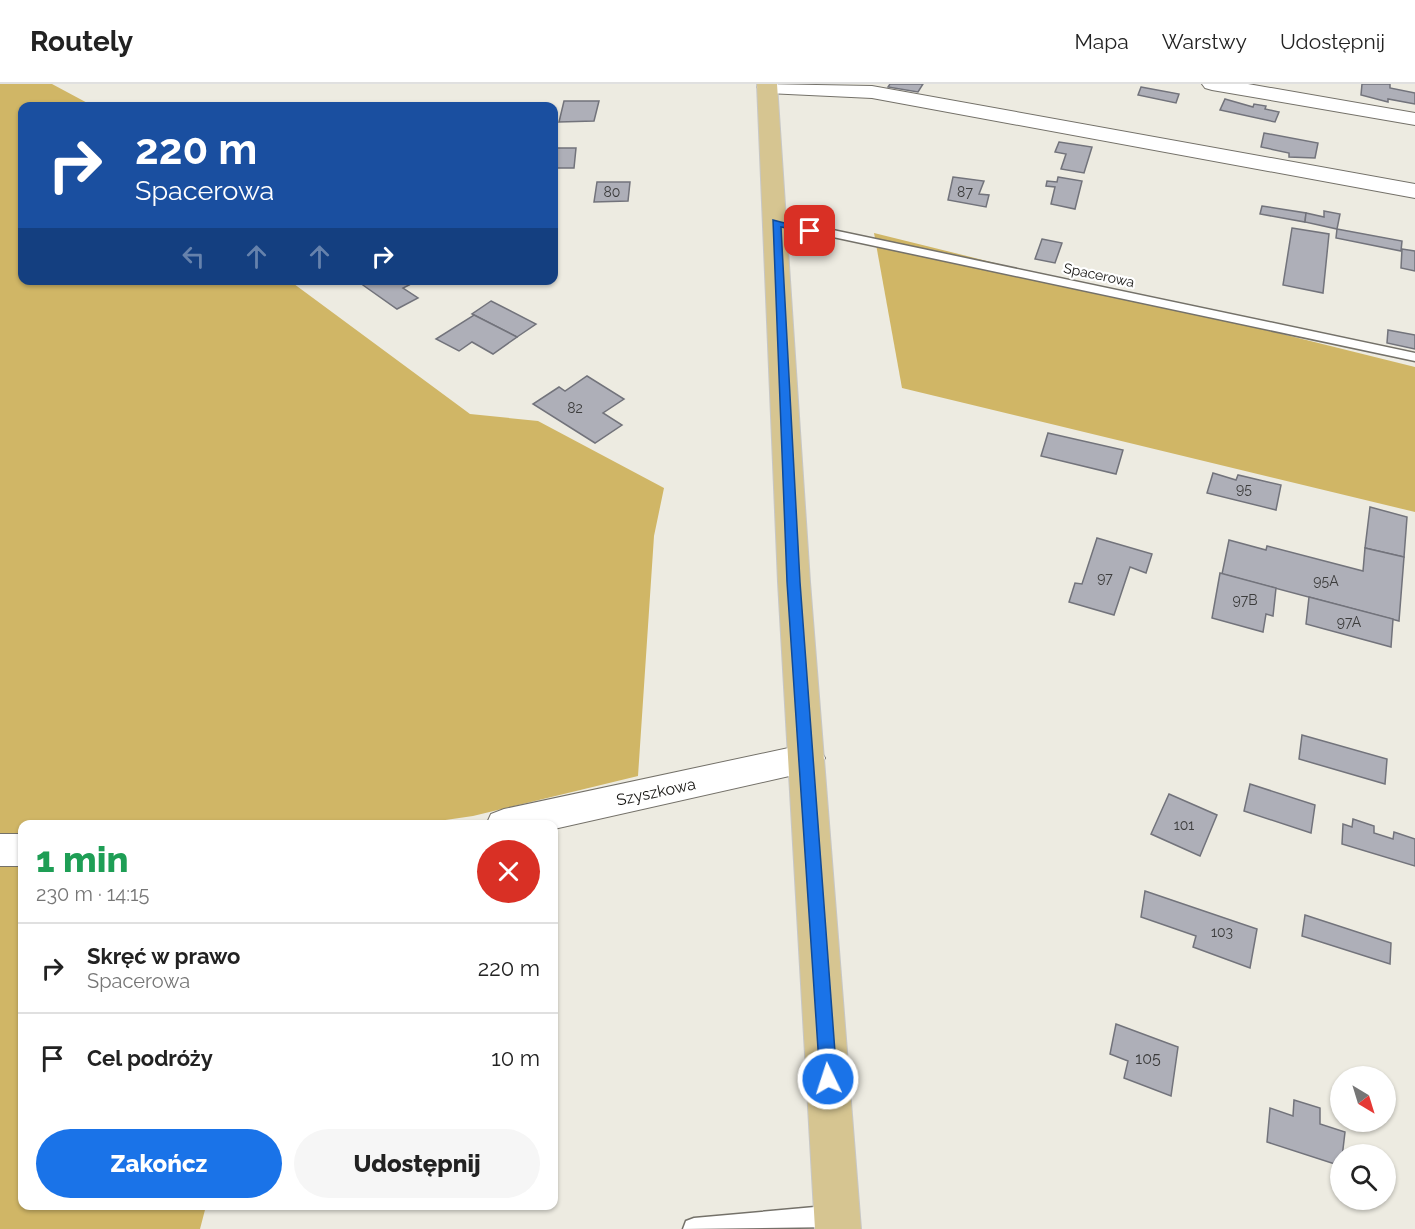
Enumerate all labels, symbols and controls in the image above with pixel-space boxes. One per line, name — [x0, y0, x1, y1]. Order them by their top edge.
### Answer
text: Routely — [30, 25, 133, 58]
text: Mapa — [1074, 29, 1129, 54]
text: Warstwy — [1162, 29, 1247, 54]
text: Udostępnij — [1280, 29, 1385, 54]
text: 220 m — [135, 125, 257, 174]
icon: right — [36, 126, 114, 204]
text: Spacerowa — [135, 175, 274, 206]
house number: 80 — [604, 184, 620, 200]
house number: 87 — [957, 184, 973, 200]
pin — [784, 205, 835, 256]
icon: arrive — [793, 214, 826, 247]
icon: left — [177, 240, 210, 273]
icon: ahead — [240, 240, 273, 273]
icon: ahead — [303, 240, 336, 273]
icon: right — [366, 240, 399, 273]
street label: Spacerowa — [1062, 260, 1136, 290]
house number: 82 — [567, 400, 583, 416]
house number: 95 — [1236, 481, 1252, 497]
house number: 97 — [1097, 570, 1113, 586]
house number: 95A — [1313, 573, 1339, 589]
house number: 97B — [1233, 592, 1257, 608]
house number: 97A — [1337, 614, 1362, 630]
street label: Szyszkowa — [615, 774, 697, 810]
house number: 101 — [1174, 817, 1194, 833]
text: 1 min — [36, 838, 128, 880]
button: close — [477, 840, 540, 903]
text: 230 m · 14:15 — [36, 882, 150, 906]
house number: 103 — [1211, 924, 1233, 940]
text: Skręć w prawo — [87, 943, 240, 969]
icon: right — [36, 952, 69, 985]
text: 220 m — [478, 955, 540, 981]
text: Spacerowa — [87, 969, 190, 993]
icon: arrive — [36, 1042, 69, 1075]
text: Cel podróży — [87, 1045, 213, 1071]
text: 10 m — [491, 1045, 540, 1071]
position arrow — [796, 1047, 860, 1111]
house number: 105 — [1135, 1049, 1161, 1068]
north arrow — [1330, 1066, 1396, 1132]
map controls — [1330, 1066, 1396, 1210]
button: Zakończ — [36, 1129, 282, 1198]
button: Udostępnij — [294, 1129, 540, 1198]
button: search — [1330, 1144, 1396, 1210]

